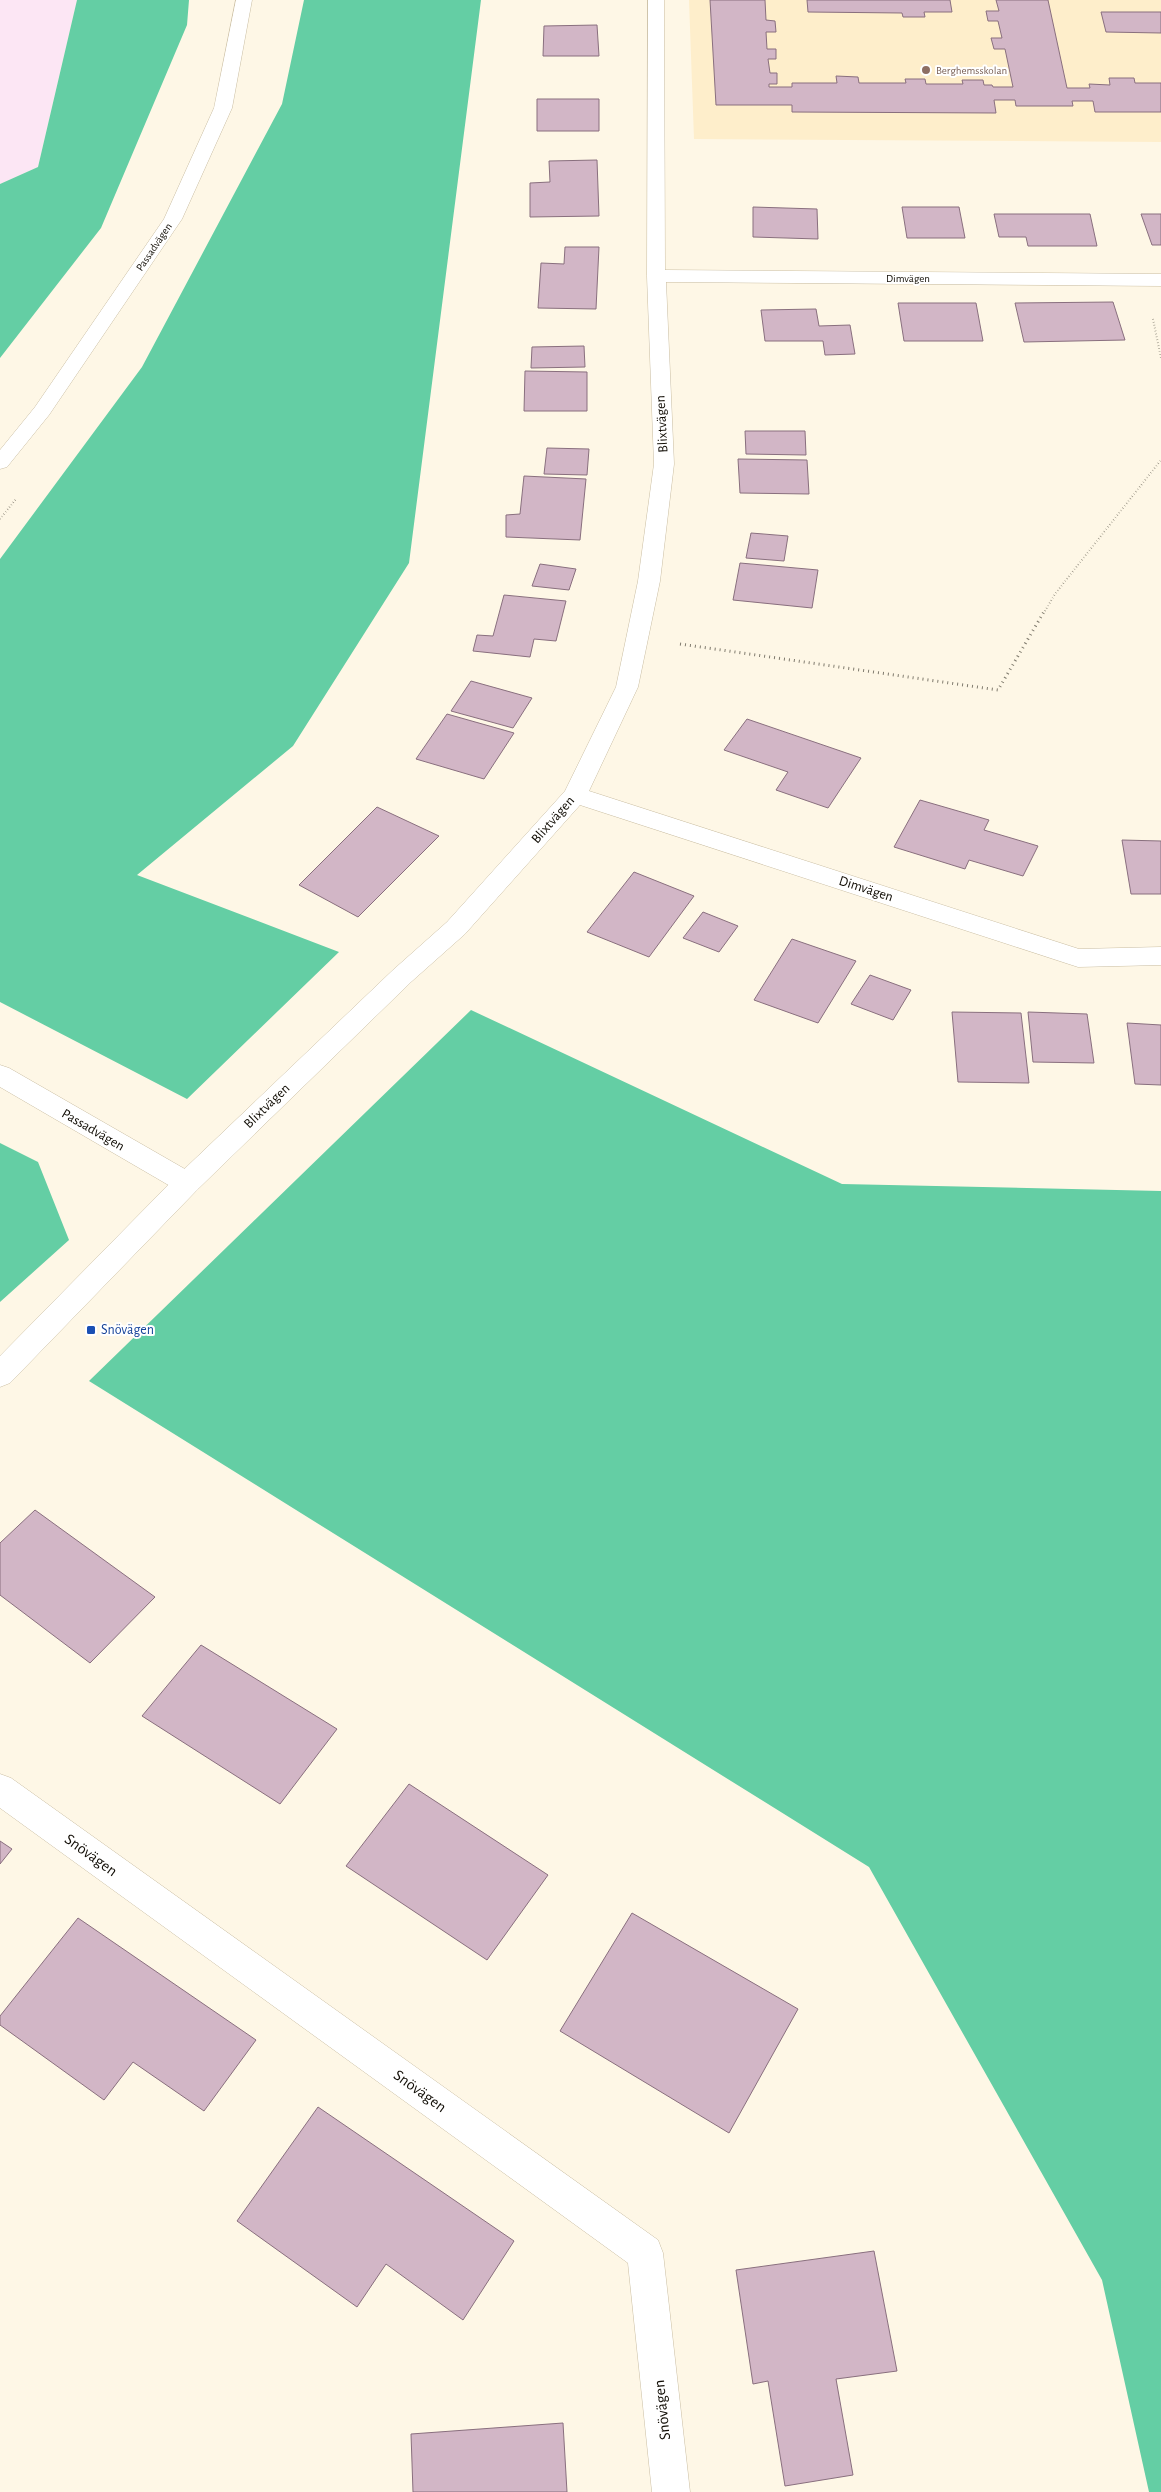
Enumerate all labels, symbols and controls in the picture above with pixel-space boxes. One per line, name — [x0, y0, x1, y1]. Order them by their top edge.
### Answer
marker: Berghemsskolan — [920, 64, 932, 76]
place label: Berghemsskolan — [936, 65, 1007, 76]
street label: Passadvägen — [134, 221, 174, 273]
street label: Dimvägen — [886, 273, 930, 284]
street label: Blixtvägen — [654, 395, 670, 453]
street label: Blixtvägen — [529, 794, 577, 846]
street label: Dimvägen — [837, 874, 895, 904]
street label: Blixtvägen — [241, 1081, 293, 1131]
street label: Passadvägen — [59, 1106, 127, 1154]
place label: Snövägen — [101, 1323, 154, 1337]
marker: Snövägen — [85, 1324, 97, 1336]
street label: Snövägen — [62, 1831, 120, 1879]
street label: Snövägen — [391, 2067, 449, 2115]
street label: Snövägen — [651, 2379, 673, 2441]

